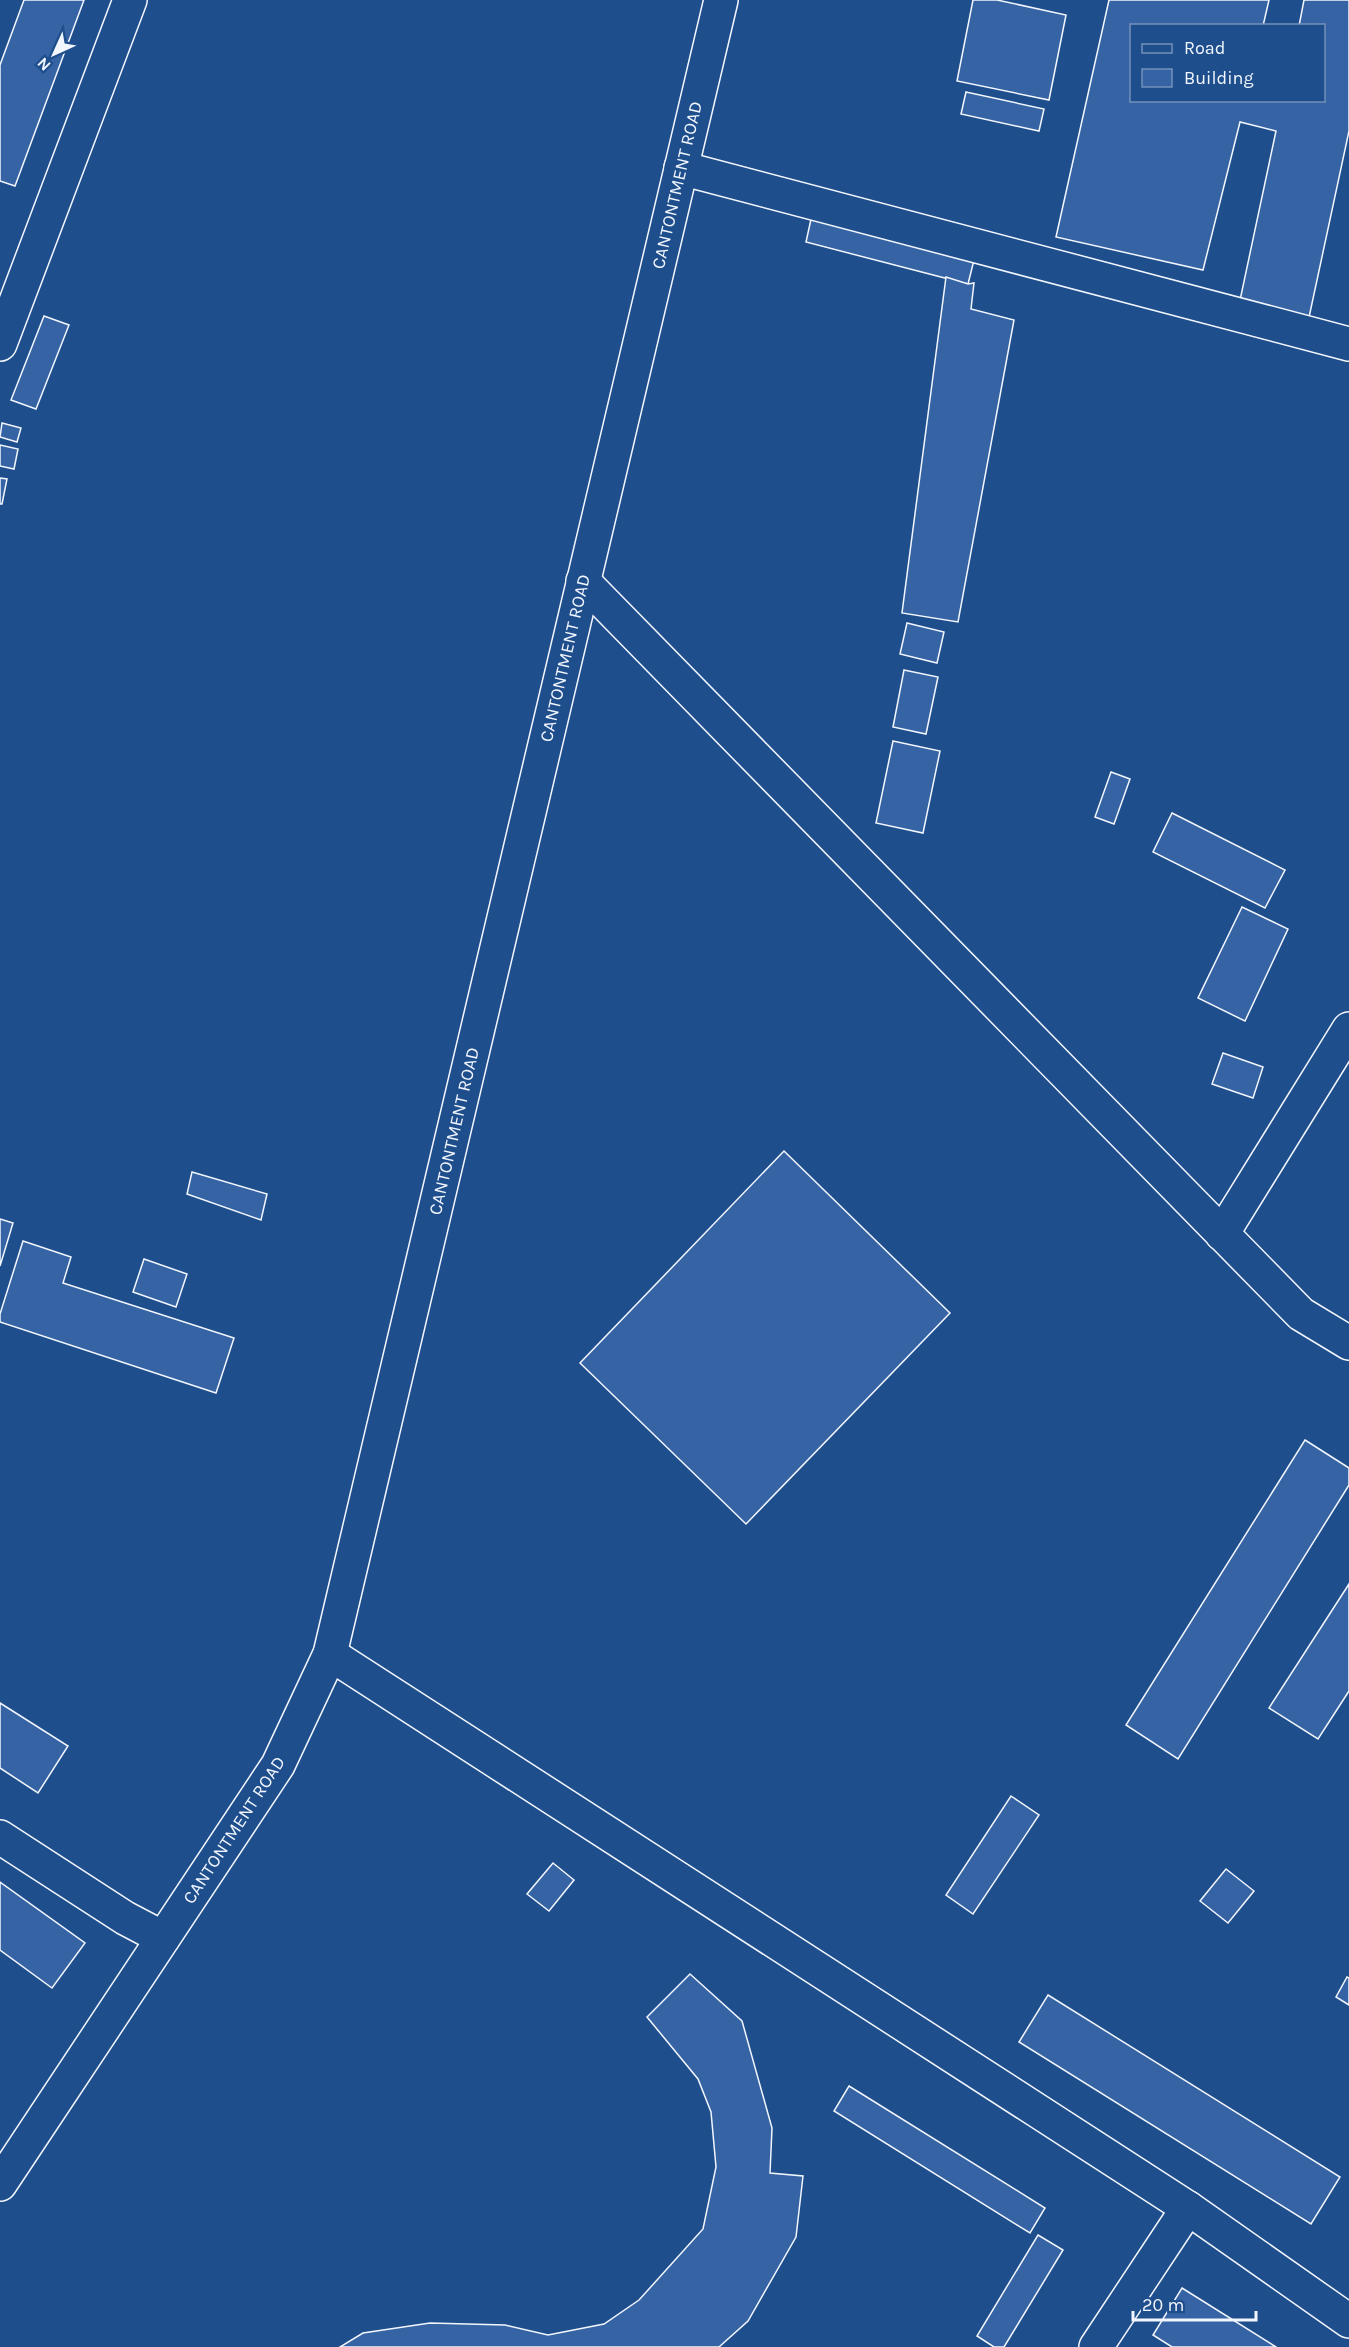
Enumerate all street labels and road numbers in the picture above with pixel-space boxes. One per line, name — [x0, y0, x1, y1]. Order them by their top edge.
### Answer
street label: CANTONTMENT ROAD — [647, 99, 707, 271]
street label: CANTONTMENT ROAD — [535, 572, 595, 744]
street label: CANTONTMENT ROAD — [424, 1045, 484, 1217]
street label: CANTONTMENT ROAD — [178, 1752, 290, 1908]

